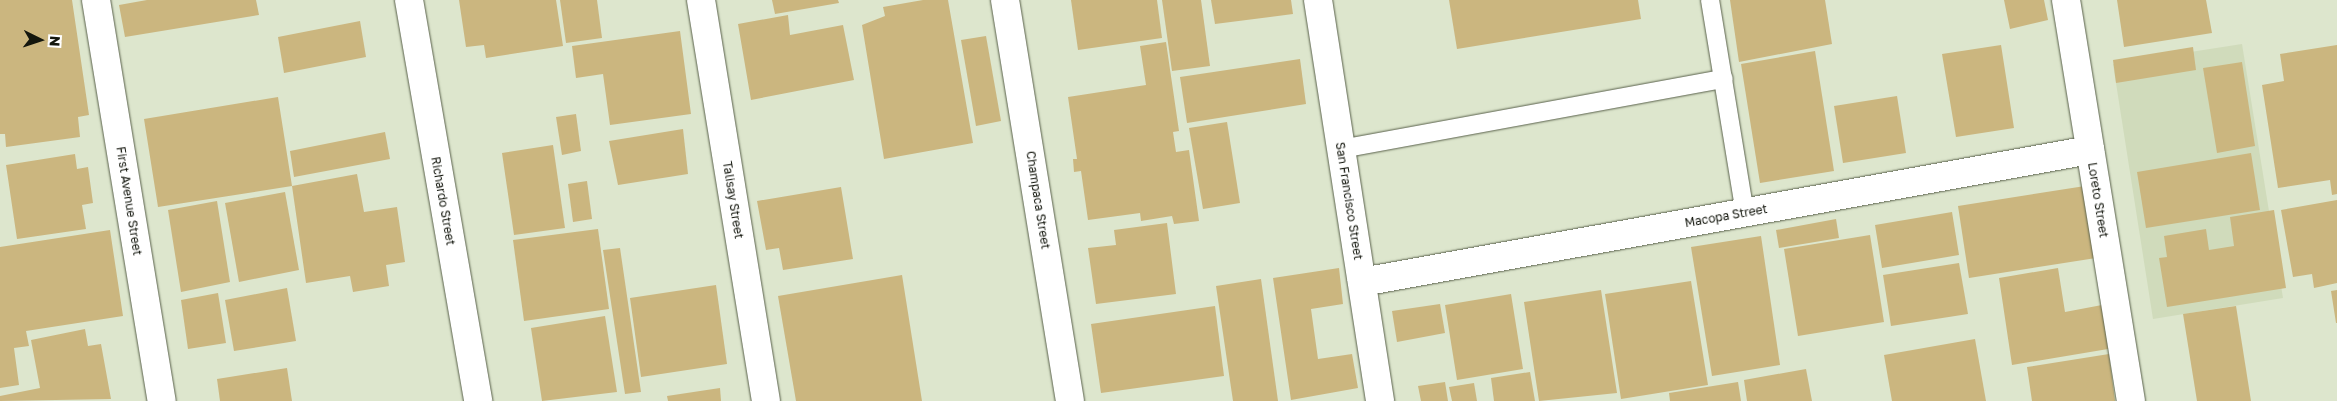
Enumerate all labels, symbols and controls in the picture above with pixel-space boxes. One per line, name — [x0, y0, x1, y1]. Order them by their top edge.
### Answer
north arrow — [15, 15, 65, 65]
text: N — [47, 35, 64, 47]
street label: San Francisco Street — [1333, 141, 1365, 261]
street label: First Avenue Street — [113, 146, 145, 256]
street label: Champaca Street — [1023, 150, 1053, 250]
street label: Richardo Street — [428, 156, 458, 246]
street label: Talisay Street — [720, 160, 746, 240]
street label: Loreto Street — [2085, 161, 2111, 239]
street label: Macopa Street — [1684, 202, 1768, 230]

